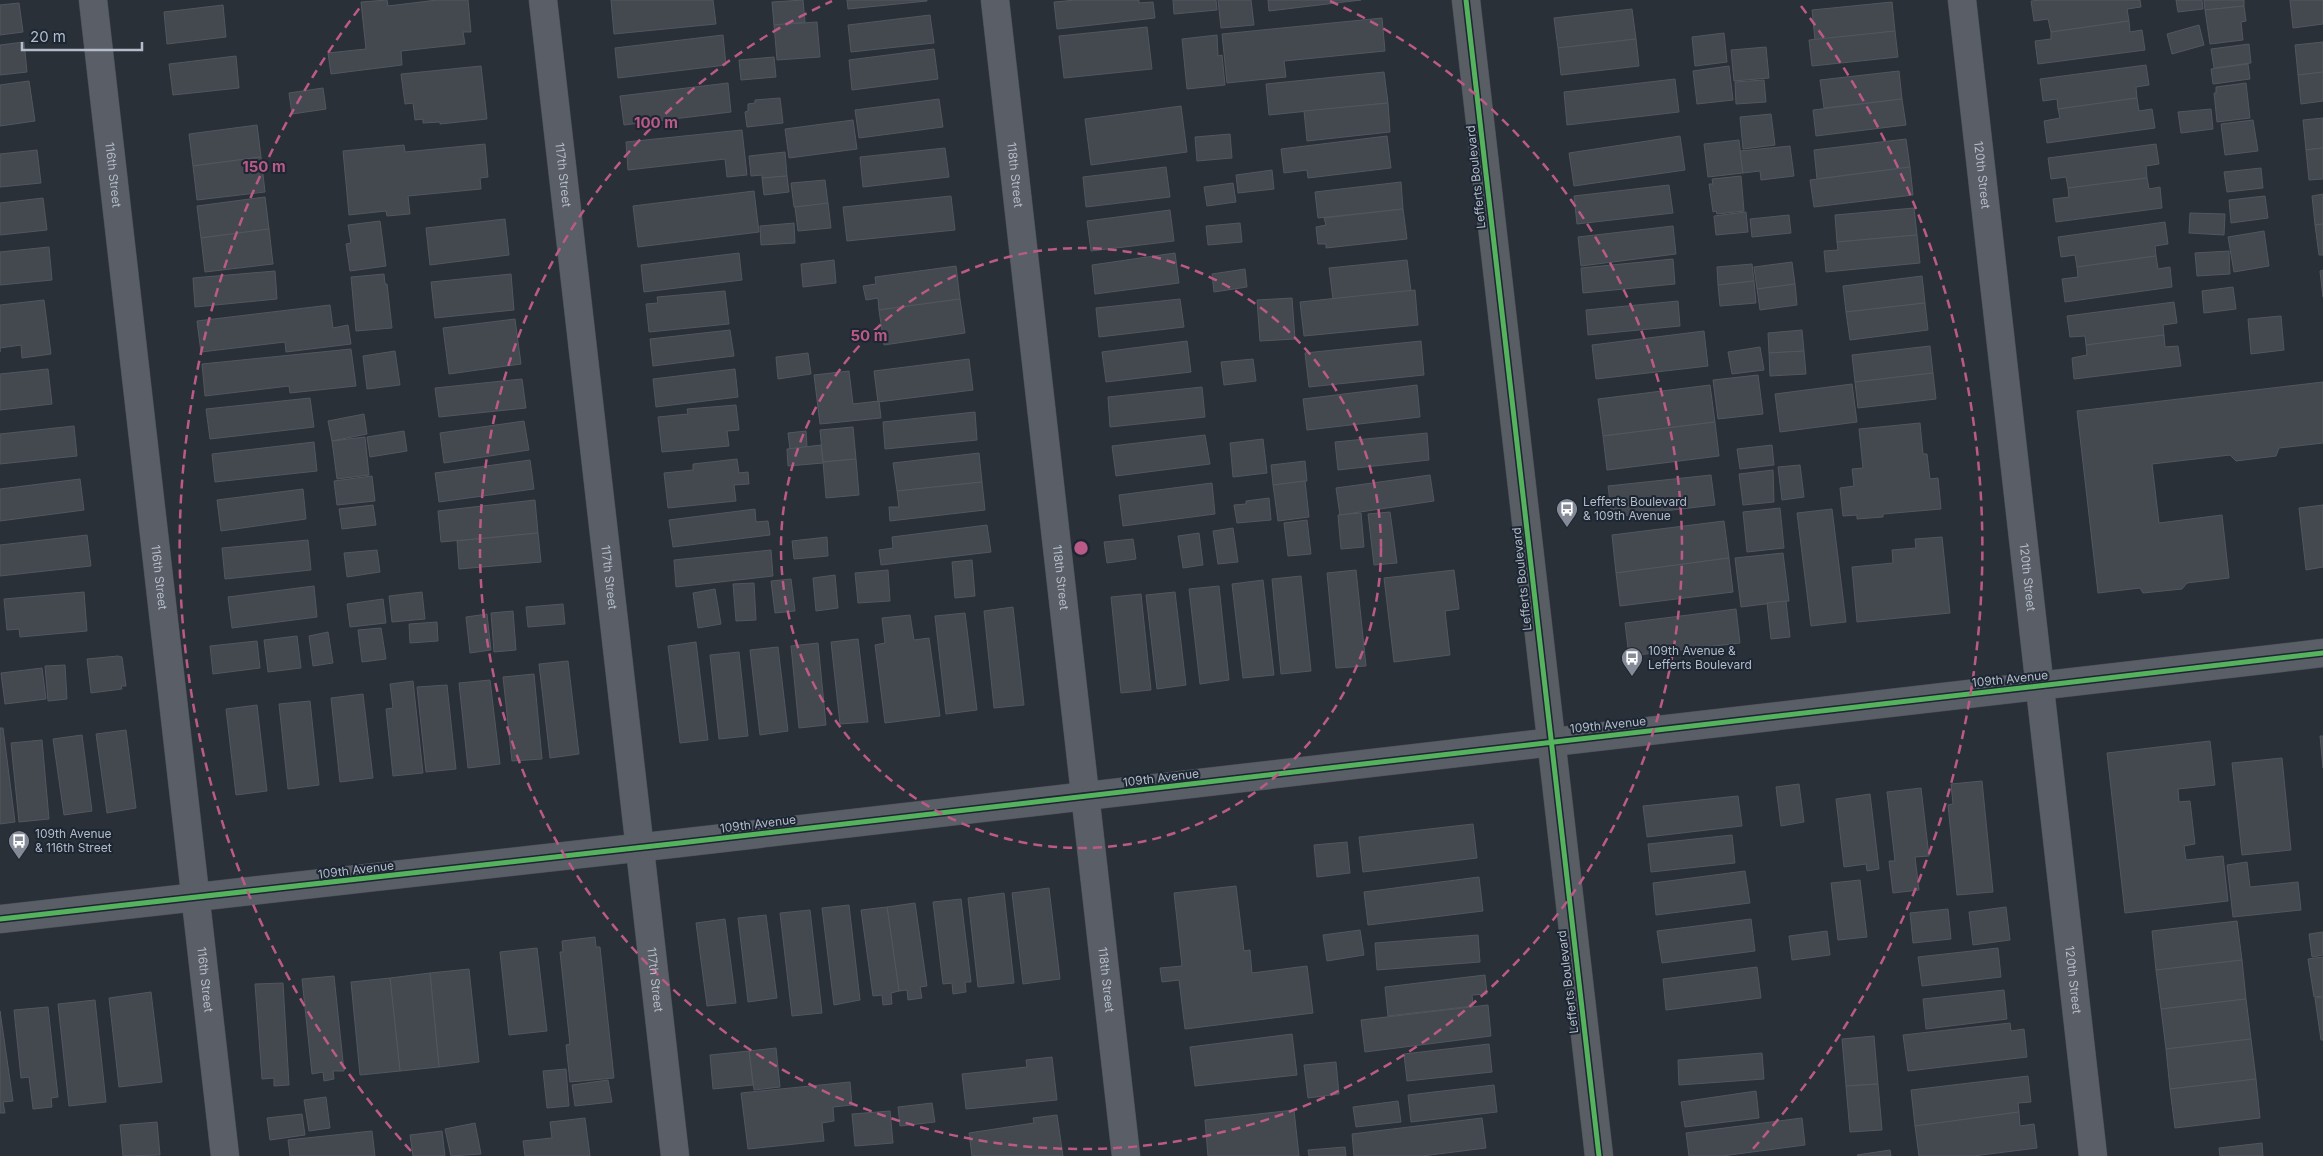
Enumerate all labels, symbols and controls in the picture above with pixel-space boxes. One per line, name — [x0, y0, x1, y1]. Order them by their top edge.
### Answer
scale bar — [22, 20, 142, 52]
text: 20 m — [30, 27, 66, 46]
text: 100 m — [634, 113, 678, 132]
street label: Lefferts Boulevard — [1463, 125, 1488, 230]
street label: 120th Street — [1971, 140, 1994, 210]
street label: 116th Street — [102, 141, 125, 208]
street label: 118th Street — [1004, 141, 1026, 208]
street label: 117th Street — [552, 142, 575, 208]
text: 150 m — [242, 157, 286, 176]
text: 50 m — [851, 326, 887, 345]
place label: Lefferts Boulevard & 109th Avenue — [1583, 494, 1687, 523]
bus stop icon: Lefferts Boulevard & 109th Avenue — [1555, 497, 1579, 528]
street label: Lefferts Boulevard — [1509, 527, 1534, 632]
centre of rings — [1072, 539, 1090, 557]
street label: 120th Street — [2017, 542, 2039, 612]
street label: 116th Street — [148, 544, 171, 611]
street label: 117th Street — [598, 544, 621, 610]
street label: 118th Street — [1050, 544, 1072, 611]
place label: 109th Avenue & Lefferts Boulevard — [1648, 643, 1752, 672]
bus stop icon: 109th Avenue & Lefferts Boulevard — [1620, 646, 1644, 677]
street label: 109th Avenue — [1971, 667, 2049, 690]
street label: 109th Avenue — [1569, 713, 1647, 736]
street label: 109th Avenue — [1122, 765, 1200, 790]
street label: 109th Avenue — [719, 811, 797, 836]
place label: 109th Avenue & 116th Street — [35, 826, 112, 855]
bus stop icon: 109th Avenue & 116th Street — [7, 829, 31, 860]
street label: 109th Avenue — [317, 857, 395, 882]
street label: Lefferts Boulevard — [1554, 930, 1581, 1035]
street label: 120th Street — [2062, 945, 2085, 1015]
street label: 116th Street — [194, 946, 217, 1013]
street label: 117th Street — [644, 946, 666, 1013]
street label: 118th Street — [1095, 946, 1118, 1013]

